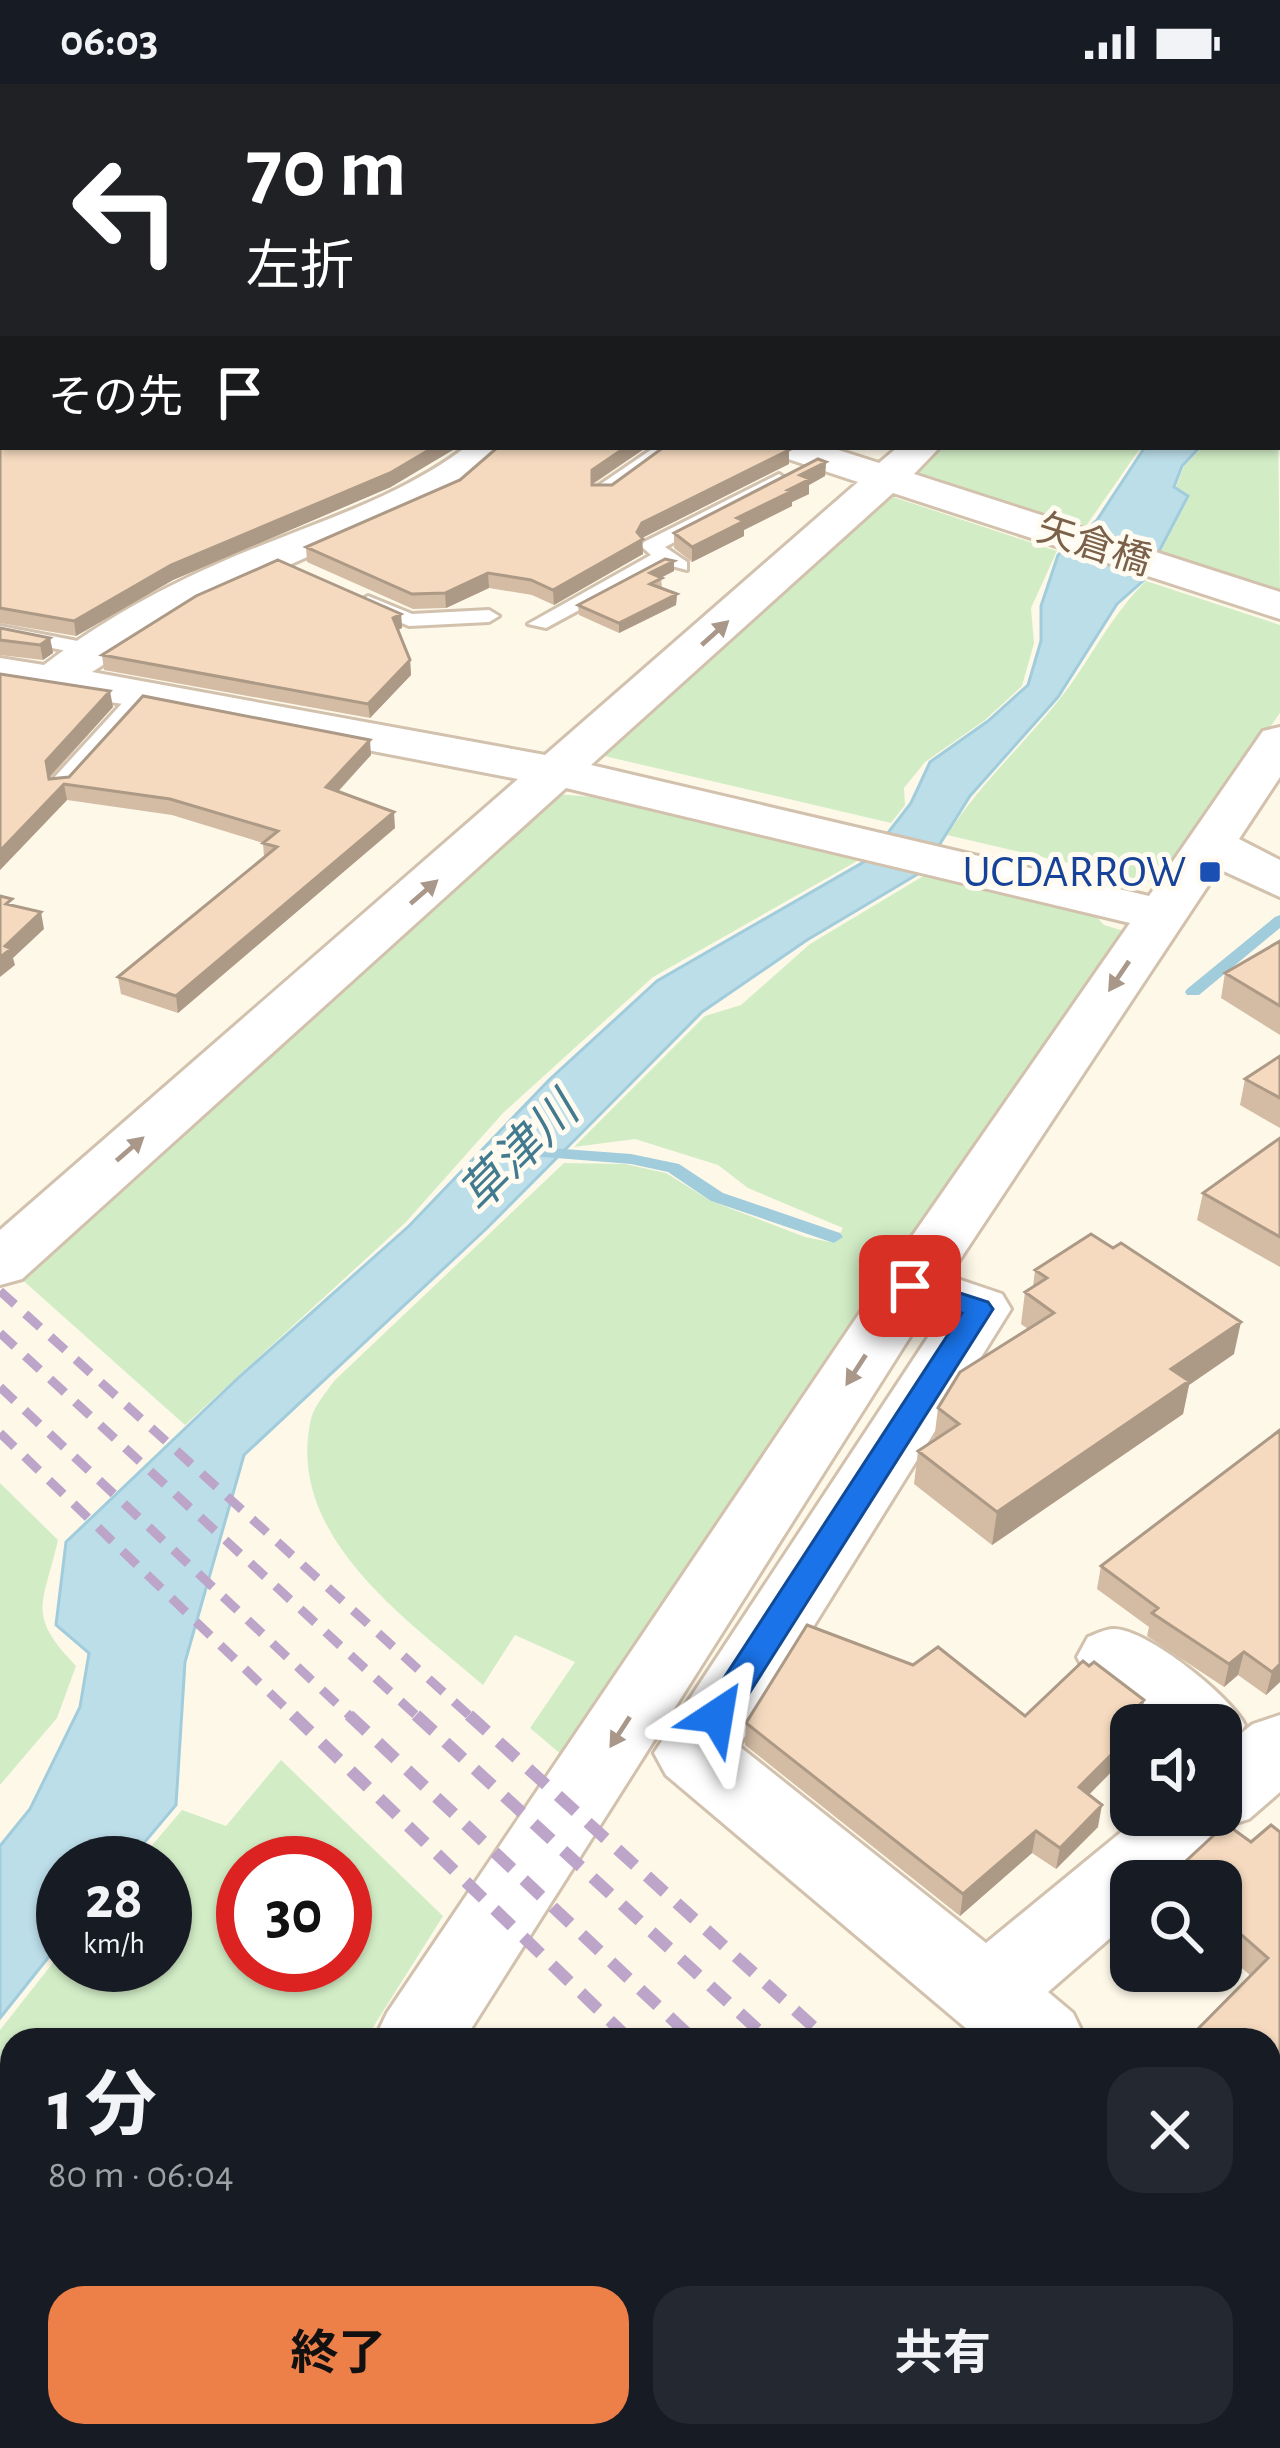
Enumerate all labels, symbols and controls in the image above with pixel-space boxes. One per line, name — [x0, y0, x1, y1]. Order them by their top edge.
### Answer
text: 06:03 — [60, 19, 158, 64]
text: 70 m — [246, 128, 407, 212]
icon: left — [48, 132, 204, 288]
text: 左折 — [246, 241, 354, 295]
icon: arrive — [207, 360, 273, 426]
text: その先 — [48, 376, 183, 421]
street label: 矢倉橋 — [1032, 507, 1157, 583]
one-way arrow — [700, 620, 730, 647]
place label: UCDARROW — [962, 850, 1186, 895]
marker: UCDARROW — [1197, 859, 1223, 885]
one-way arrow — [409, 880, 439, 906]
one-way arrow — [1108, 959, 1130, 992]
water label: 草津川 — [450, 1080, 591, 1222]
one-way arrow — [116, 1136, 145, 1163]
pin — [859, 1235, 961, 1337]
icon: arrive — [877, 1253, 943, 1319]
one-way arrow — [845, 1354, 867, 1387]
position arrow — [654, 1653, 780, 1779]
map controls — [1110, 1704, 1242, 1992]
button: sound — [1110, 1704, 1242, 1836]
one-way arrow — [609, 1716, 631, 1748]
speed limit sign: 30 — [216, 1836, 372, 1992]
button: search — [1110, 1860, 1242, 1992]
text: 28 — [85, 1869, 143, 1929]
text: km/h — [83, 1929, 145, 1959]
button: close — [1107, 2067, 1233, 2193]
text: 1 分 — [48, 2071, 157, 2143]
text: 80 m · 06:04 — [48, 2156, 234, 2195]
button: 終了 — [48, 2286, 629, 2424]
button: 共有 — [653, 2286, 1233, 2424]

